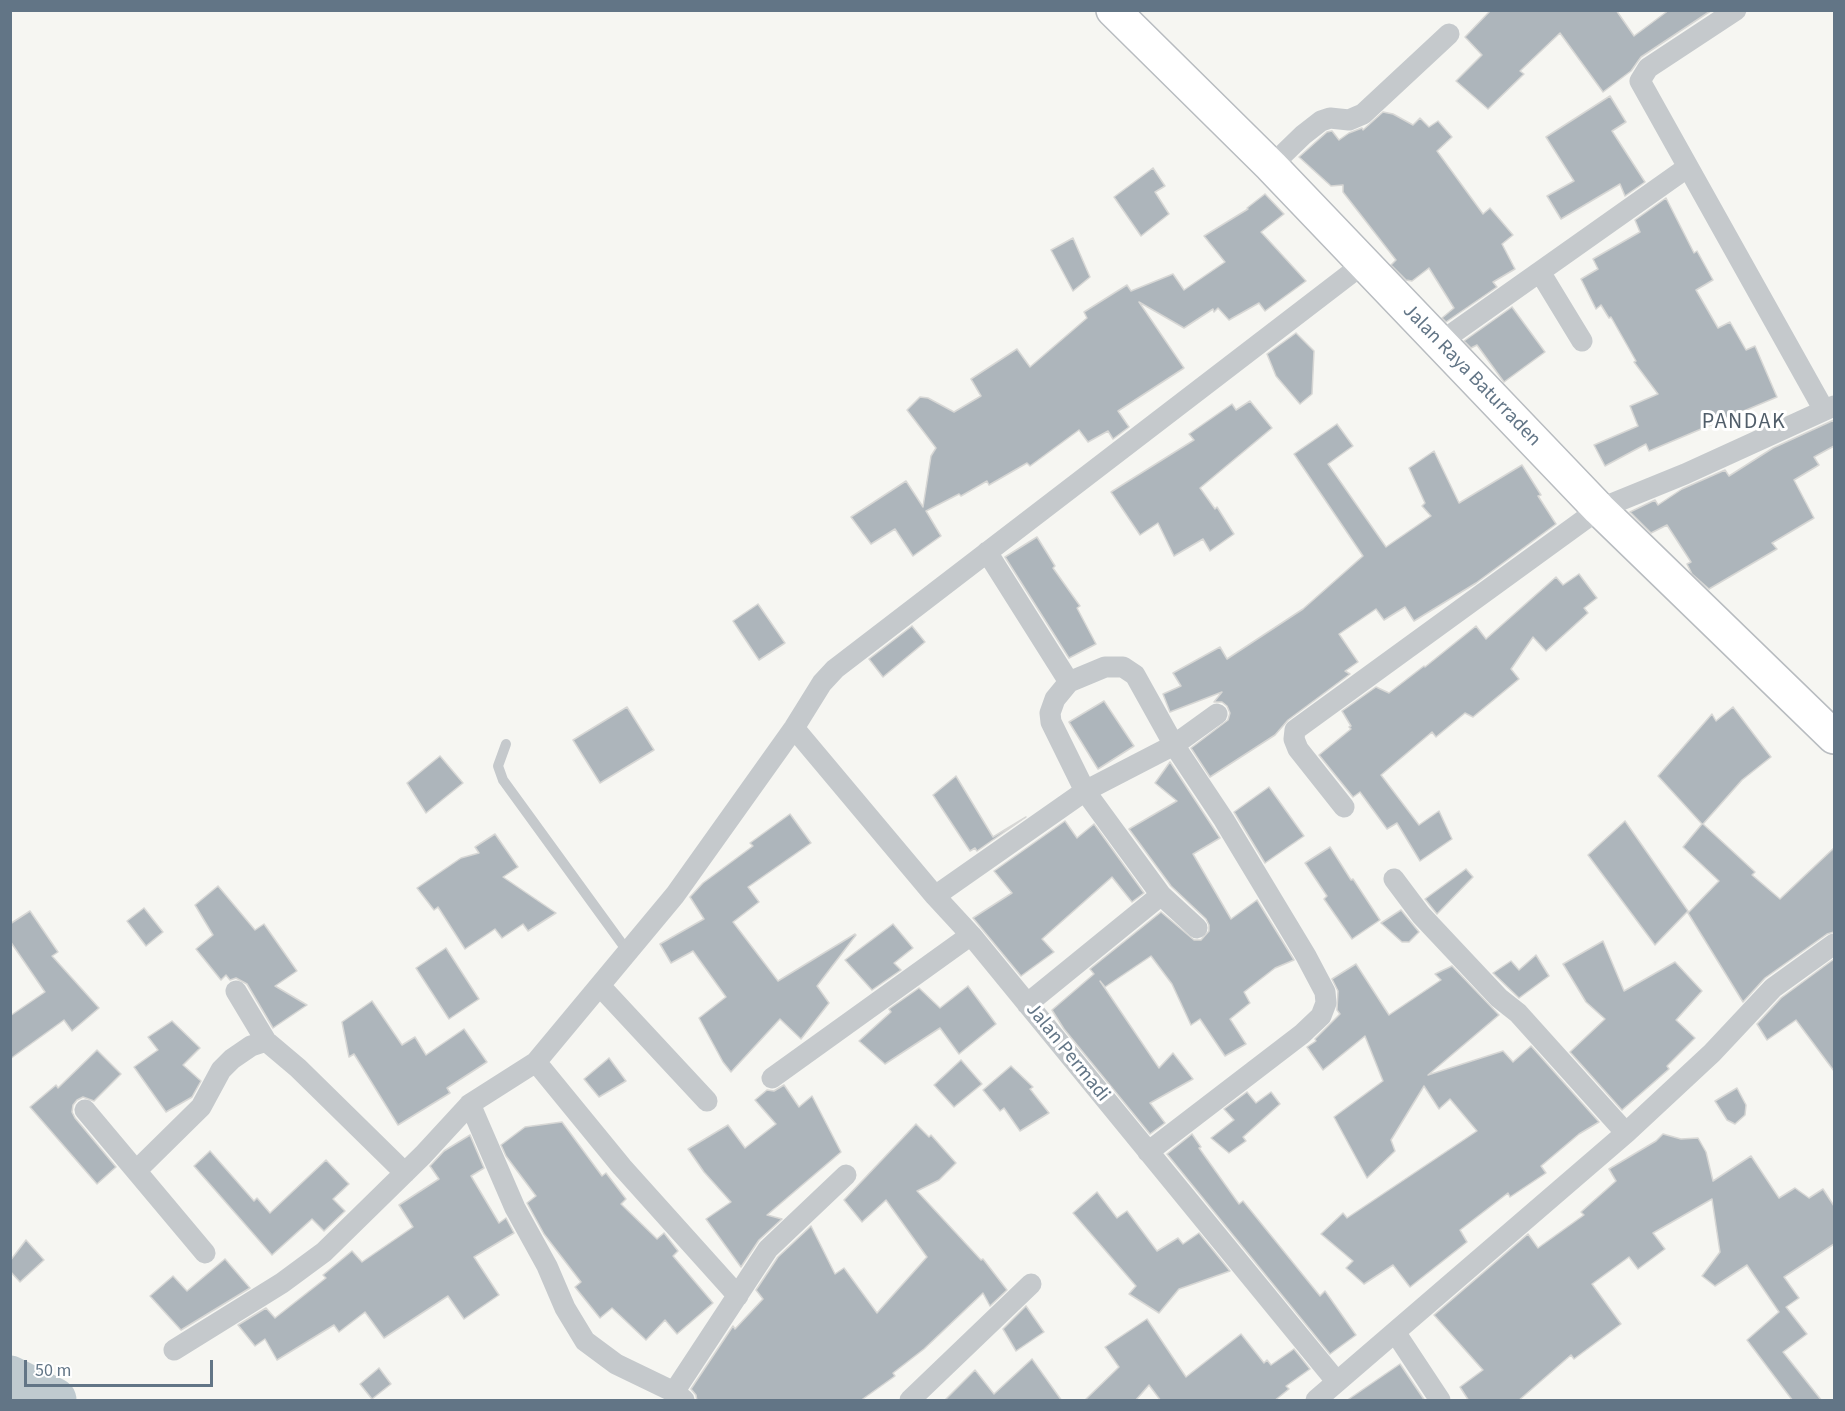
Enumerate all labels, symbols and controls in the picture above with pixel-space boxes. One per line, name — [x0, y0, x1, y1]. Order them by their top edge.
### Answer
street label: Jalan Raya Baturraden — [1397, 300, 1545, 452]
district label: PANDAK — [1702, 410, 1786, 436]
street label: Jalan Permadi — [1020, 999, 1114, 1107]
scale bar — [27, 1348, 216, 1386]
text: 50 m — [35, 1358, 71, 1383]

